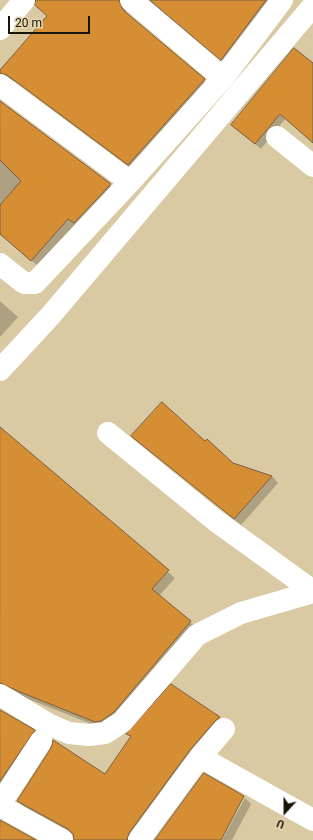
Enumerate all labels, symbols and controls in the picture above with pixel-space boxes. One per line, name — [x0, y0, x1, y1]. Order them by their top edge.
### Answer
scale bar — [10, 8, 92, 34]
text: 20 m — [15, 16, 42, 30]
north arrow — [265, 792, 305, 832]
text: U — [275, 816, 286, 831]

